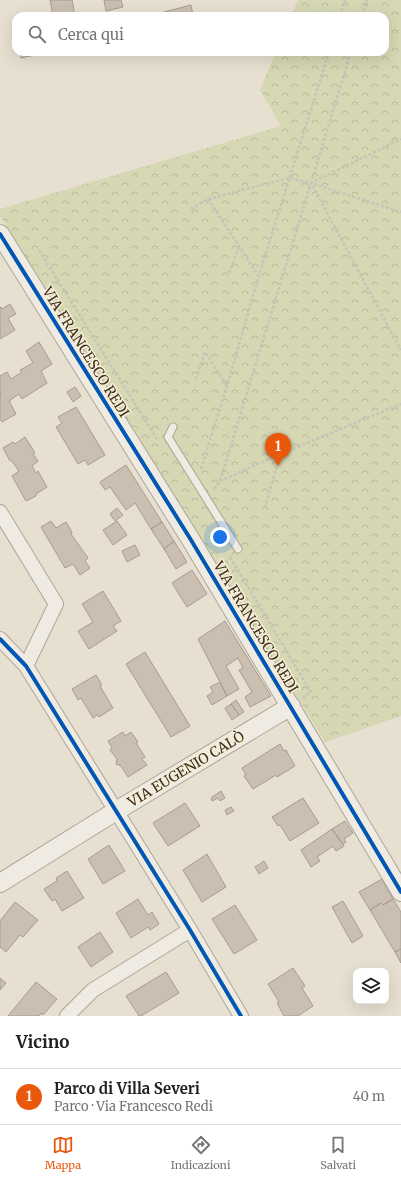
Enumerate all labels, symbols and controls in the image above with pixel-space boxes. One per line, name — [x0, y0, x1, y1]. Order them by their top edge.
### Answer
search box — [12, 12, 389, 56]
icon: search — [26, 23, 48, 45]
text: Cerca qui — [58, 25, 124, 44]
street label: VIA FRANCESCO REDI — [38, 283, 133, 421]
pin: 1 — [265, 433, 291, 466]
your location — [210, 527, 230, 547]
street label: VIA FRANCESCO REDI — [209, 557, 302, 696]
street label: VIA EUGENIO CALÒ — [123, 727, 248, 812]
map controls — [353, 968, 389, 1004]
button: layers — [353, 968, 389, 1004]
text: Vicino — [16, 1031, 69, 1053]
text: Parco di Villa Severi — [54, 1079, 200, 1098]
text: 1 — [26, 1088, 32, 1105]
text: 40 m — [353, 1088, 385, 1105]
text: Parco · Via Francesco Redi — [54, 1098, 213, 1115]
tab: Mappa — [45, 1134, 81, 1172]
tab: Indicazioni — [171, 1134, 230, 1172]
tab: Salvati — [320, 1134, 356, 1172]

